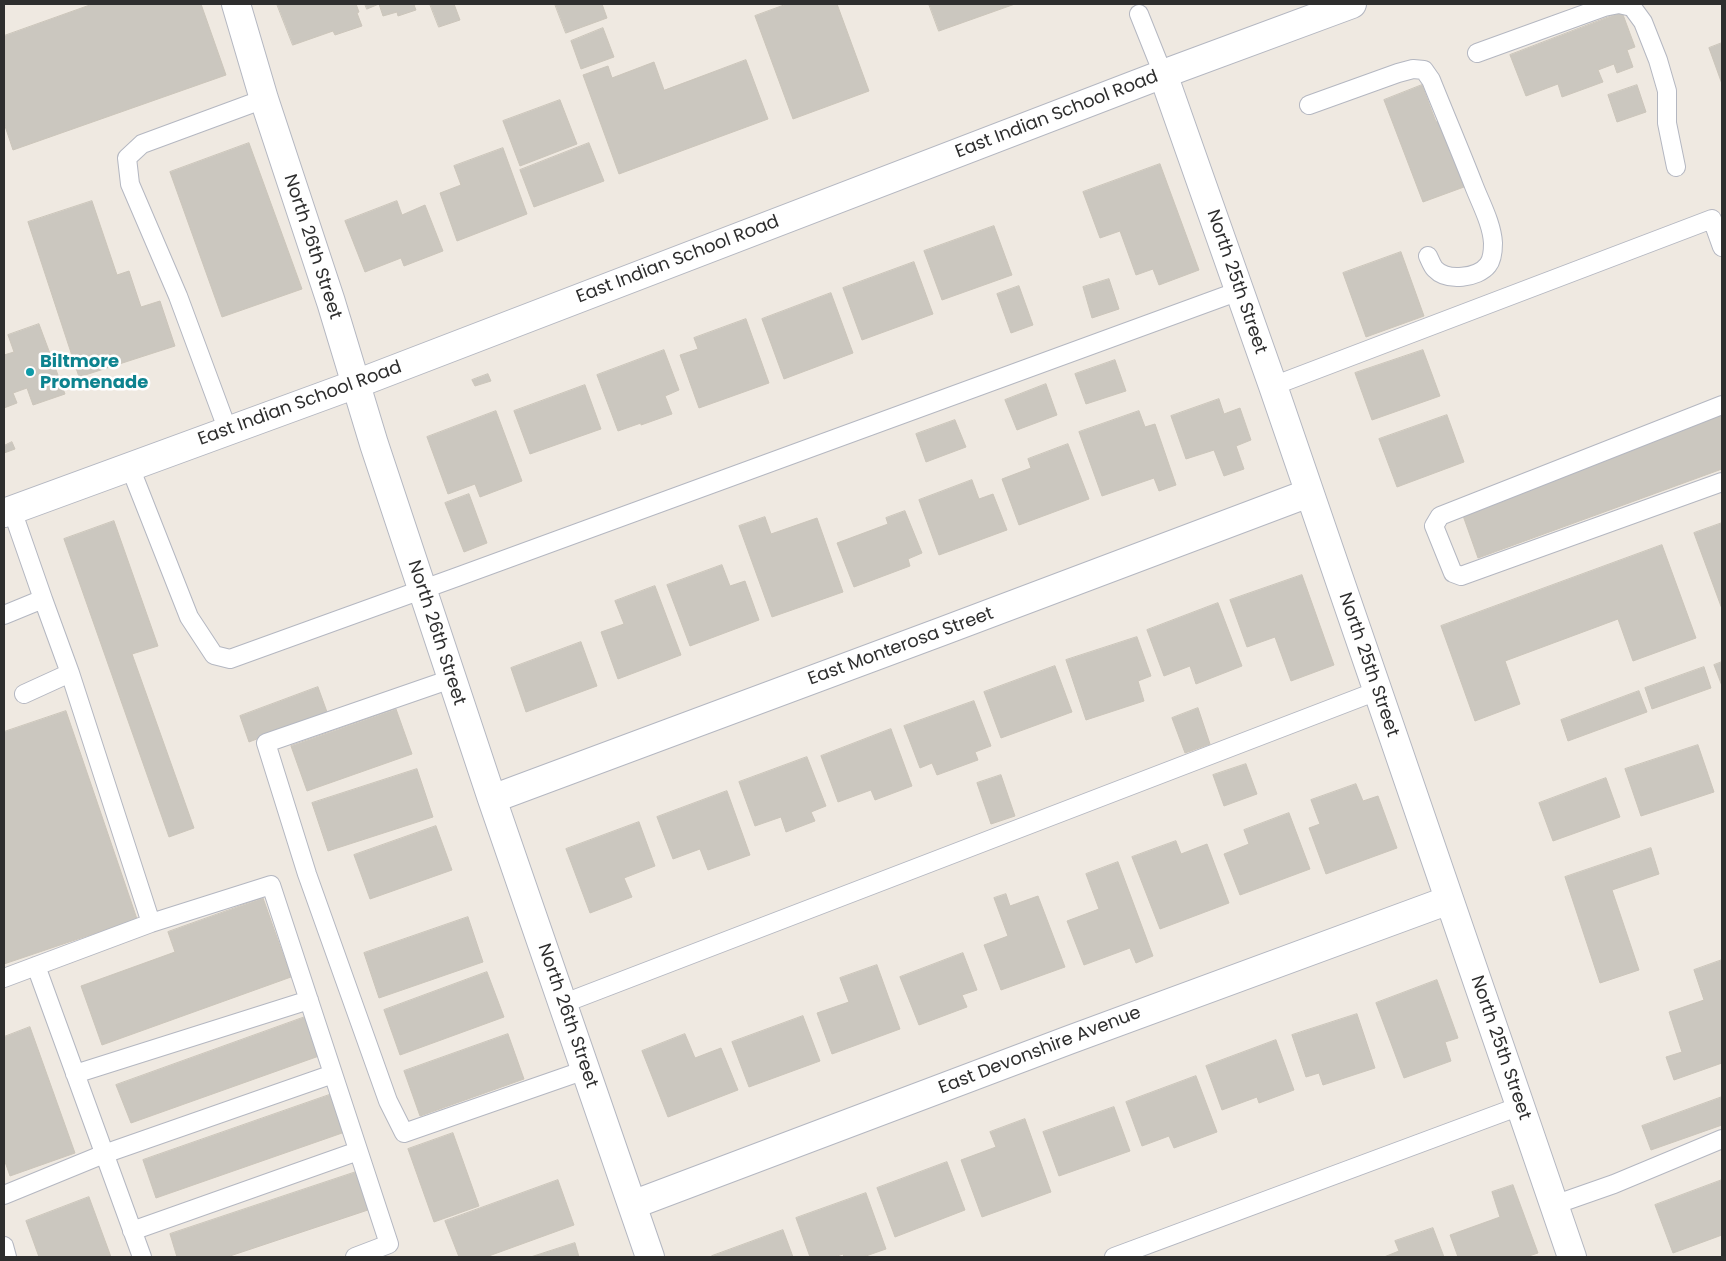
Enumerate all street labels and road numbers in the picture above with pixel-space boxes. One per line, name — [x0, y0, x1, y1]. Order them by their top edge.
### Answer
street label: East Indian School Road — [953, 66, 1161, 164]
street label: North 26th Street — [278, 172, 346, 322]
street label: North 25th Street — [1201, 207, 1271, 357]
street label: East Indian School Road — [574, 211, 782, 309]
street label: East Indian School Road — [195, 357, 405, 451]
street label: North 26th Street — [402, 558, 470, 708]
street label: North 25th Street — [1333, 590, 1403, 740]
street label: East Monterosa Street — [805, 603, 997, 691]
street label: North 26th Street — [532, 941, 602, 1091]
street label: North 25th Street — [1465, 973, 1535, 1123]
street label: East Devonshire Avenue — [936, 1002, 1144, 1100]

